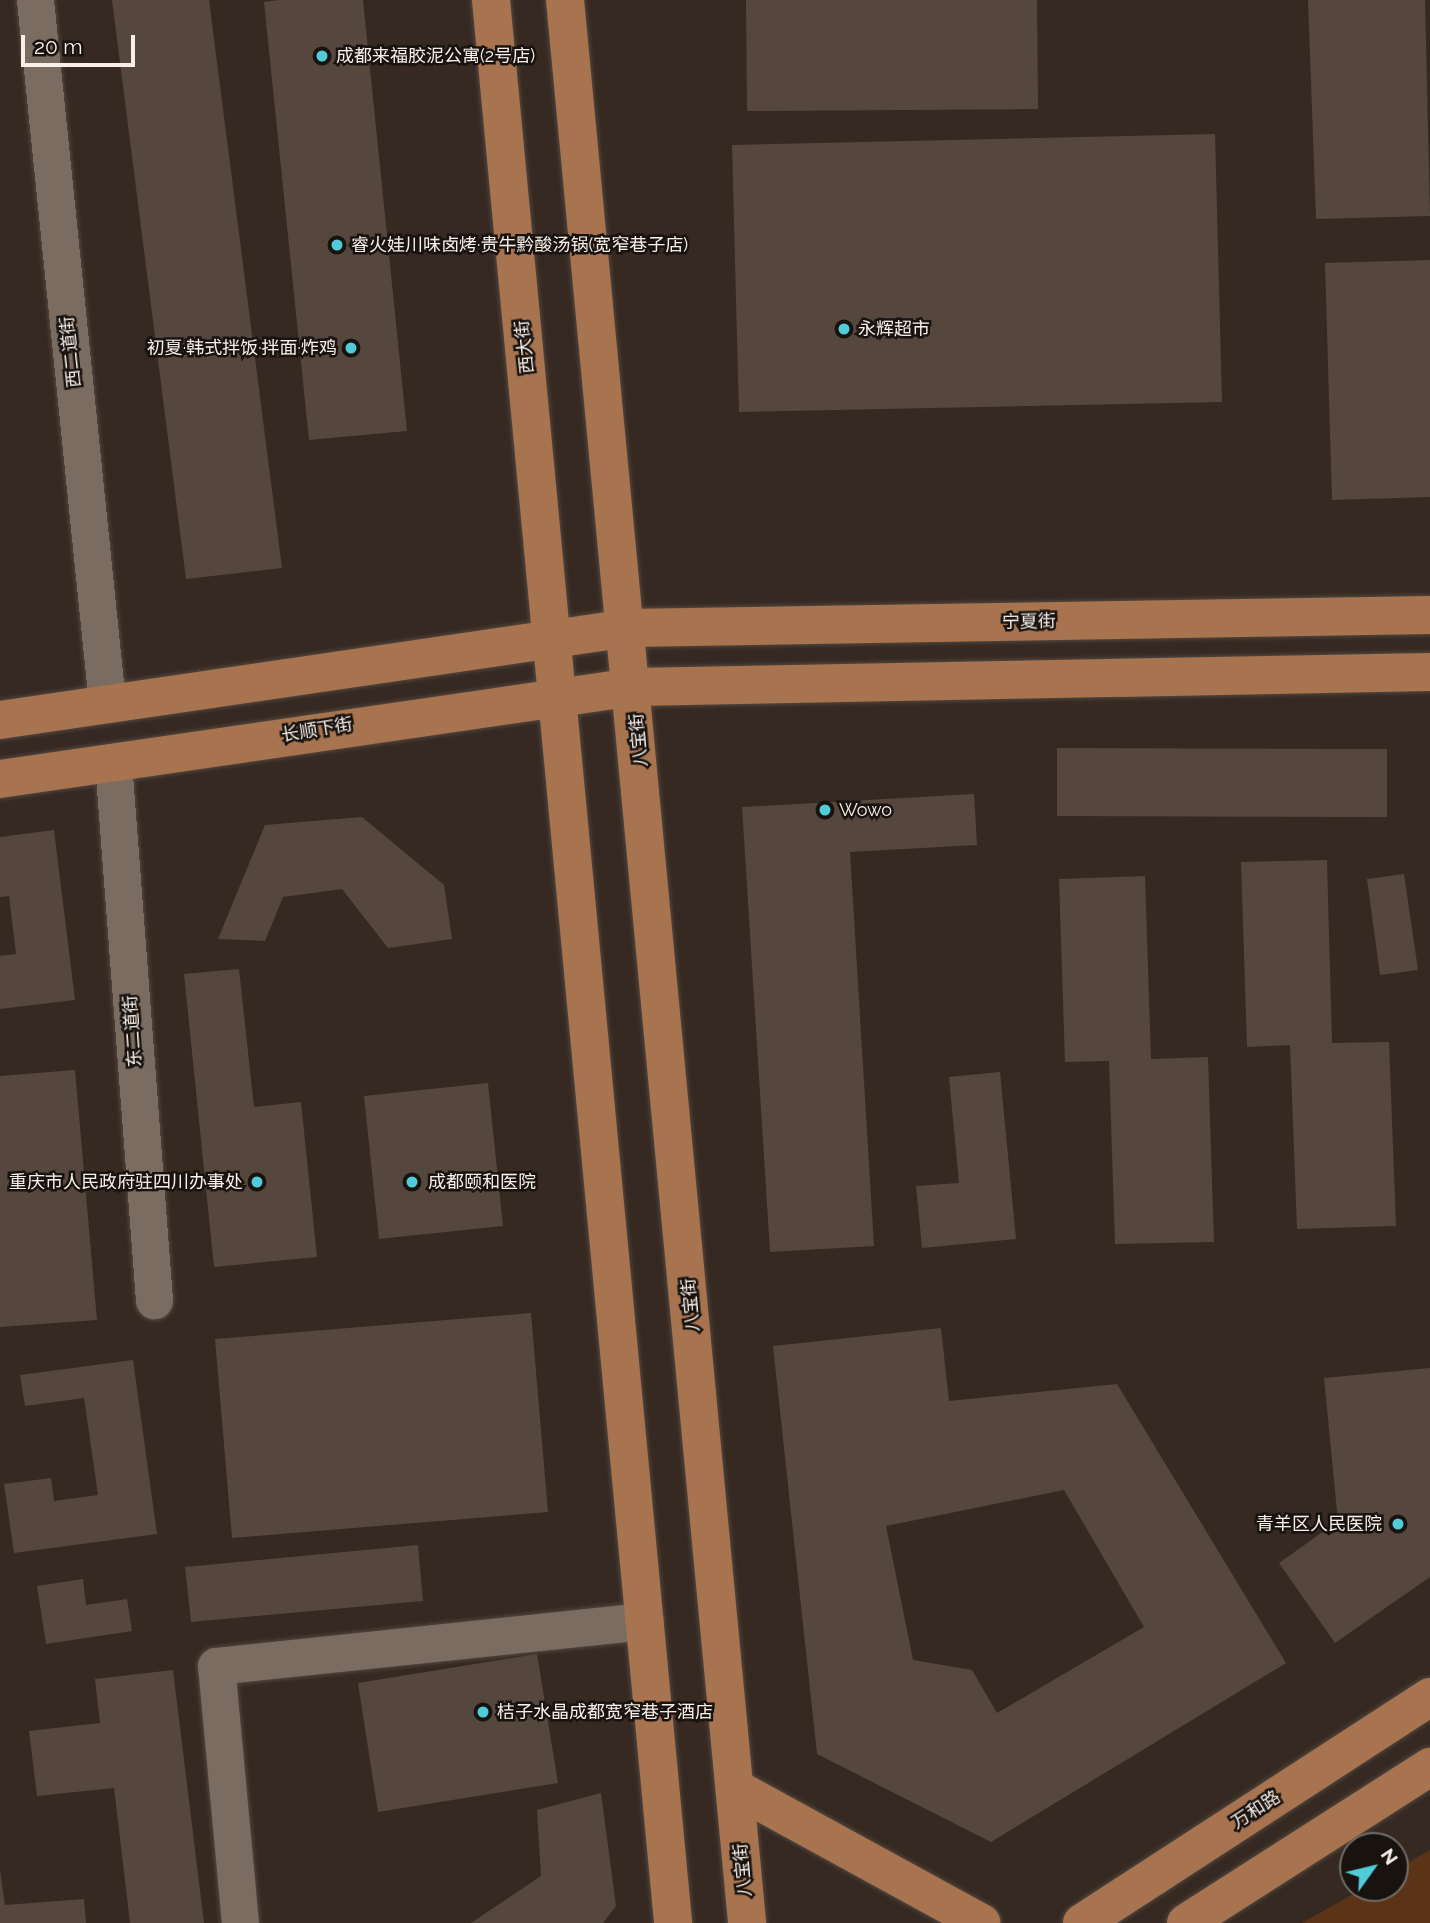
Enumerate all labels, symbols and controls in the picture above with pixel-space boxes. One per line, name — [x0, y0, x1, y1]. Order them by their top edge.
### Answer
scale bar — [24, 21, 138, 65]
text: 20 m — [34, 34, 82, 59]
place label: 成都来福胶泥公寓(2号店) — [336, 45, 535, 67]
marker: 成都来福胶泥公寓(2号店) — [314, 48, 330, 64]
place label: 睿火娃川味卤烤·贵牛黔酸汤锅(宽窄巷子店) — [351, 234, 688, 256]
marker: 睿火娃川味卤烤·贵牛黔酸汤锅(宽窄巷子店) — [329, 237, 345, 253]
street label: 西二道街 — [56, 315, 86, 389]
place label: 永辉超市 — [858, 318, 930, 340]
street label: 西大街 — [511, 319, 539, 375]
marker: 永辉超市 — [836, 321, 852, 337]
place label: 初夏·韩式拌饭·拌面·炸鸡 — [147, 337, 337, 359]
marker: 初夏·韩式拌饭·拌面·炸鸡 — [343, 340, 359, 356]
street label: 宁夏街 — [1002, 611, 1056, 633]
street label: 八宝街 — [626, 712, 652, 768]
street label: 长顺下街 — [280, 714, 354, 746]
place label: Wowo — [839, 799, 892, 821]
marker: Wowo — [817, 802, 833, 818]
street label: 东二道街 — [120, 994, 146, 1068]
place label: 重庆市人民政府驻四川办事处 — [9, 1171, 243, 1193]
place label: 成都颐和医院 — [428, 1171, 536, 1193]
marker: 成都颐和医院 — [402, 1172, 422, 1192]
marker: 重庆市人民政府驻四川办事处 — [249, 1174, 265, 1190]
street label: 八宝街 — [678, 1277, 704, 1333]
place label: 青羊区人民医院 — [1256, 1513, 1382, 1535]
marker: 青羊区人民医院 — [1388, 1514, 1408, 1534]
place label: 桔子水晶成都宽窄巷子酒店 — [497, 1701, 713, 1723]
marker: 桔子水晶成都宽窄巷子酒店 — [475, 1704, 491, 1720]
street label: 万和路 — [1227, 1786, 1285, 1834]
north arrow — [1339, 1832, 1409, 1902]
street label: 八宝街 — [730, 1842, 756, 1898]
text: N — [1377, 1844, 1403, 1869]

